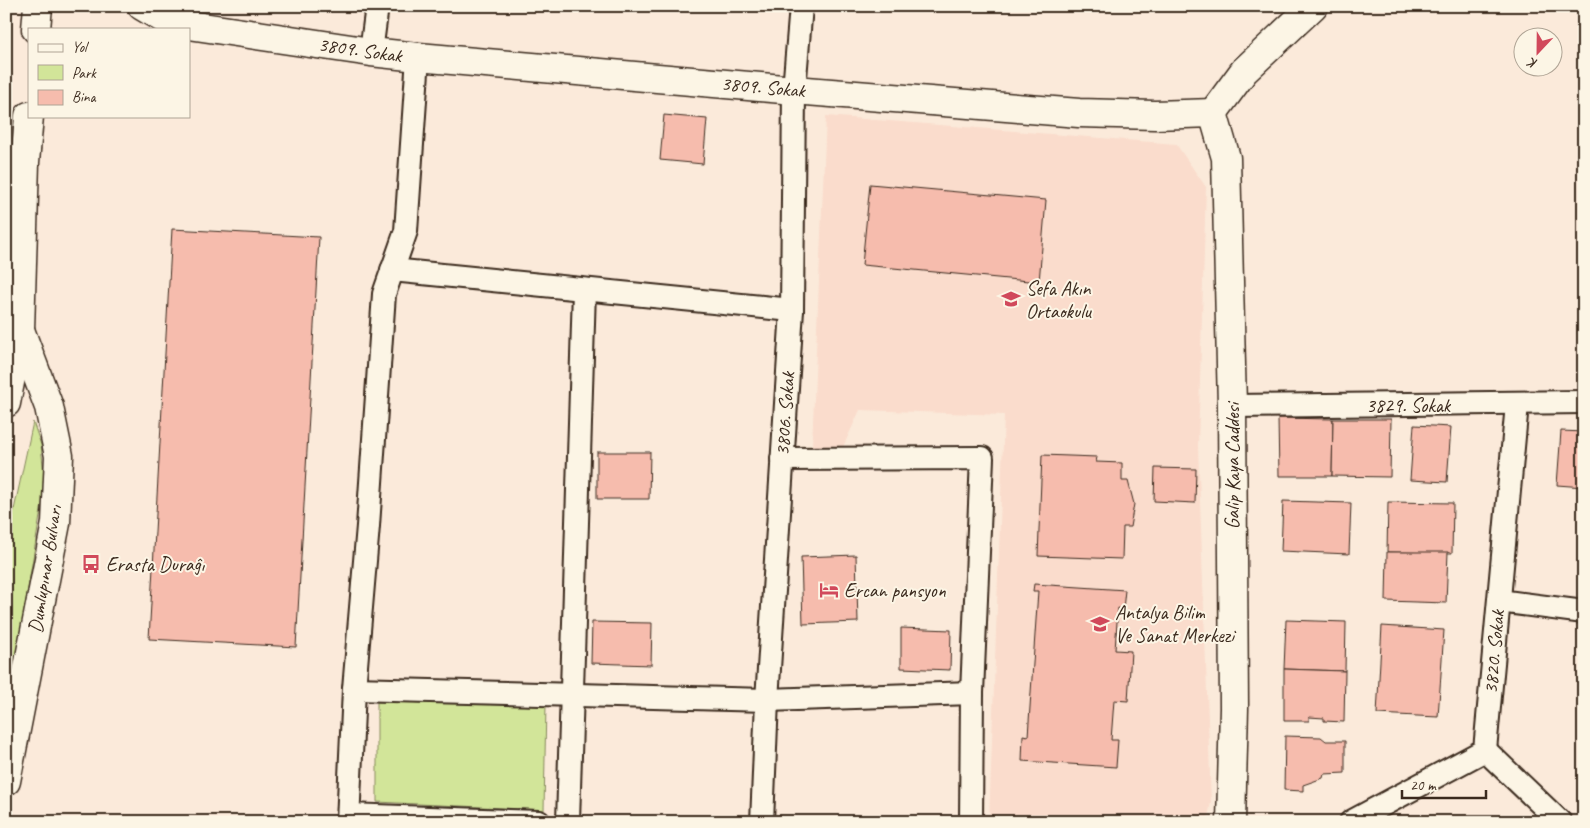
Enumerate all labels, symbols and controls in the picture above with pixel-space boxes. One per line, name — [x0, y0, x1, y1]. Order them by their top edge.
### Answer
legend — [28, 28, 190, 118]
north arrow — [1512, 28, 1562, 78]
street label: 3809. Sokak — [317, 32, 405, 68]
text: Yol — [72, 38, 89, 57]
text: K — [1524, 53, 1540, 73]
text: Park — [72, 64, 97, 83]
street label: 3809. Sokak — [720, 71, 808, 103]
text: Bina — [72, 88, 97, 107]
place label: Sefa Akın Ortaokulu — [1026, 276, 1093, 324]
school or university icon: Sefa Akın Ortaokulu — [1000, 288, 1022, 310]
street label: 3806. Sokak — [770, 370, 801, 457]
street label: 3829. Sokak — [1366, 393, 1452, 418]
street label: Galip Kaya Caddesi — [1220, 401, 1245, 529]
street label: Dumlupınar Bulvarı — [23, 502, 68, 635]
place label: Erasta Duraĝı — [106, 552, 206, 577]
bus stop icon: Erasta Duraĝı — [80, 553, 102, 575]
place label: Ercan pansyon — [844, 578, 947, 603]
hotel icon: Ercan pansyon — [818, 579, 840, 601]
place label: Antalya Bilim Ve Sanat Merkezi — [1115, 600, 1236, 648]
street label: 3820. Sokak — [1478, 607, 1510, 695]
school or university icon: Antalya Bilim Ve Sanat Merkezi — [1089, 613, 1111, 635]
scale bar — [1402, 768, 1486, 800]
text: 20 m — [1410, 776, 1437, 795]

